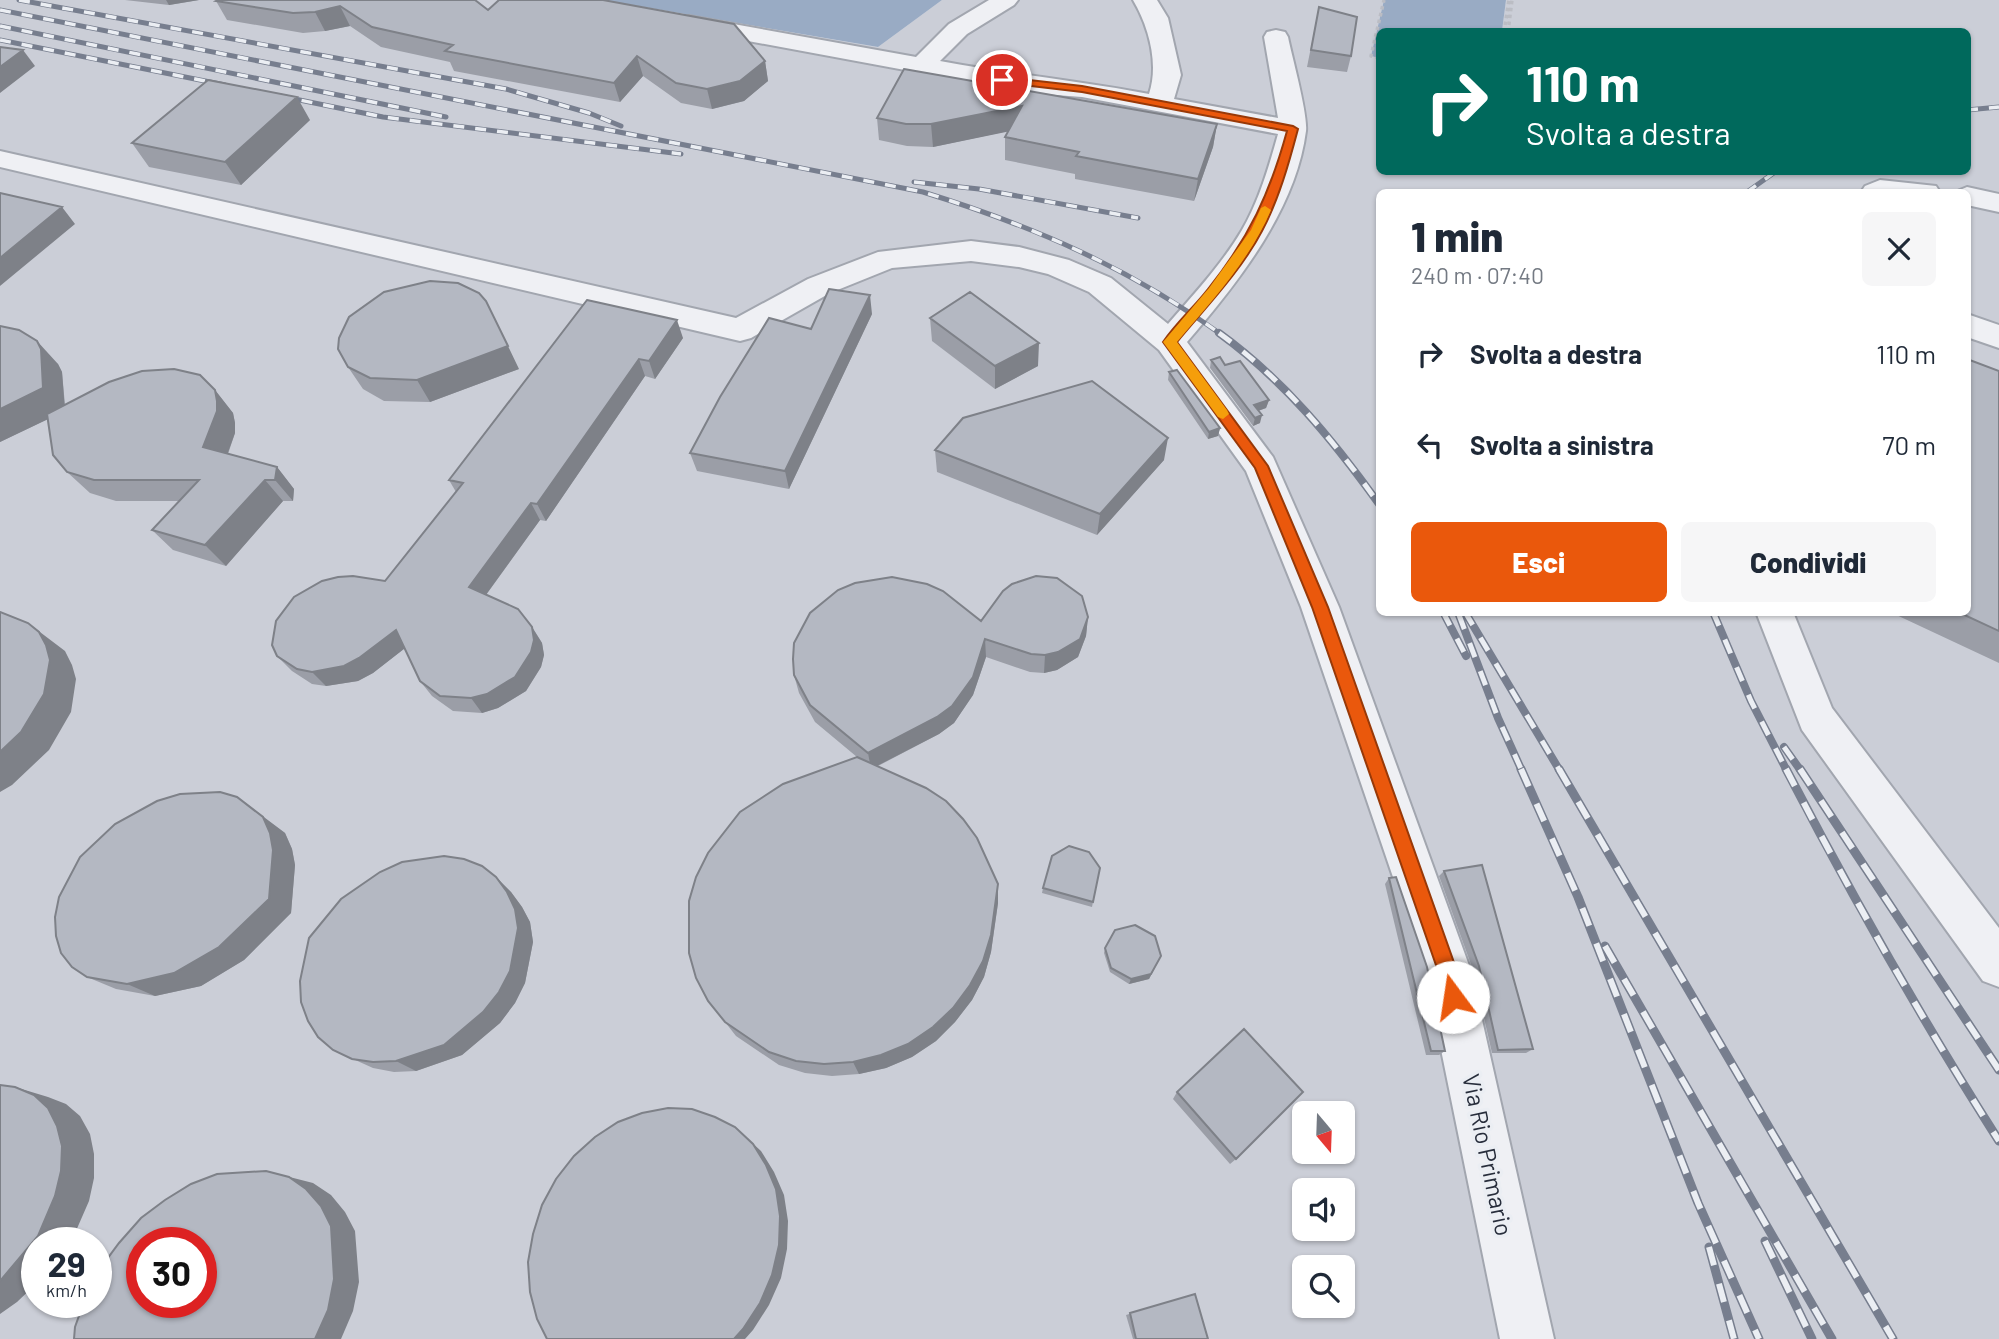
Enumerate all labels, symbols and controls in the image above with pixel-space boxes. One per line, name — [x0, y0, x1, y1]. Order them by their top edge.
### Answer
pin — [972, 50, 1032, 110]
text: 110 m — [1526, 53, 1640, 112]
icon: right — [1411, 56, 1502, 147]
icon: arrive — [983, 61, 1021, 99]
text: Svolta a destra — [1526, 113, 1730, 151]
text: 1 min — [1411, 210, 1503, 260]
button: close — [1862, 212, 1936, 286]
text: 240 m · 07:40 — [1411, 261, 1544, 289]
icon: right — [1411, 335, 1449, 373]
text: Svolta a destra — [1470, 338, 1642, 369]
text: 110 m — [1876, 338, 1936, 369]
icon: left — [1411, 426, 1449, 464]
text: Svolta a sinistra — [1470, 429, 1654, 460]
text: 70 m — [1882, 429, 1936, 460]
button: Esci — [1411, 522, 1667, 602]
button: Condividi — [1681, 522, 1936, 602]
position arrow — [1416, 960, 1490, 1034]
street label: Via Rio Primario — [1457, 1071, 1520, 1238]
north arrow — [1292, 1101, 1354, 1164]
map controls — [1292, 1101, 1355, 1318]
button: sound — [1292, 1178, 1355, 1241]
speed limit sign: 30 — [126, 1227, 217, 1318]
text: 29 — [47, 1242, 86, 1284]
button: search — [1292, 1255, 1355, 1318]
text: km/h — [46, 1279, 87, 1301]

